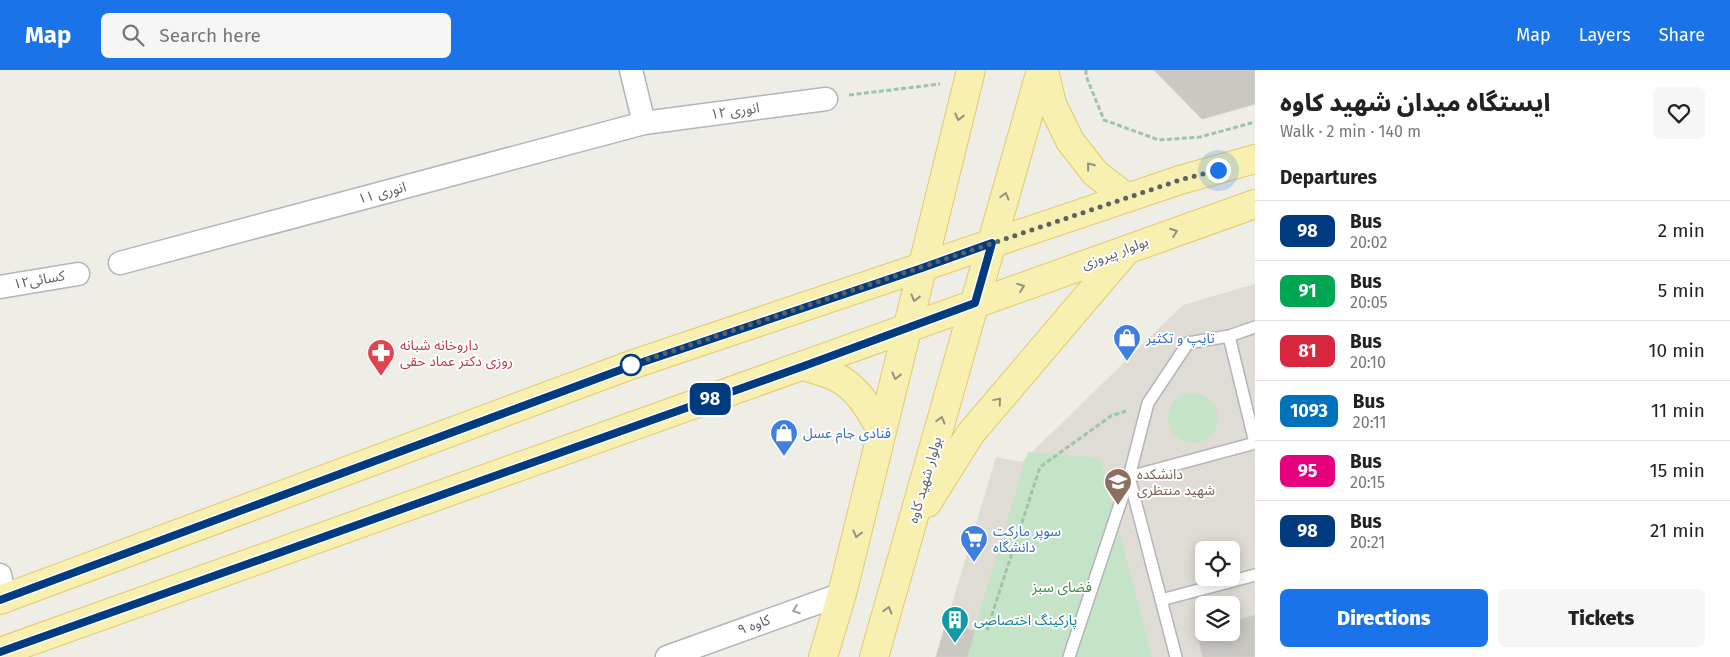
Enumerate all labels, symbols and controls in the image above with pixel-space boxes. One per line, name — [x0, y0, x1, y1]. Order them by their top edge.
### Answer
search box — [101, 13, 451, 58]
text: Map — [25, 21, 71, 49]
icon: search — [119, 21, 147, 49]
text: Search here — [159, 24, 261, 47]
text: Map — [1516, 24, 1551, 46]
text: Layers — [1579, 24, 1631, 46]
text: Share — [1659, 24, 1705, 46]
button: heart — [1653, 87, 1705, 139]
text: ایستگاه میدان شهید کاوه — [1280, 89, 1551, 117]
street label: انوری ۱۲ — [709, 99, 761, 123]
one-way arrow — [954, 113, 965, 122]
text: Walk · 2 min · 140 m — [1280, 122, 1421, 141]
your location — [1206, 158, 1231, 183]
one-way arrow — [1088, 163, 1096, 172]
text: Departures — [1280, 166, 1377, 189]
street label: انوری ۱۱ — [356, 178, 408, 208]
one-way arrow — [999, 192, 1009, 201]
text: Bus — [1350, 210, 1382, 233]
text: 2 min — [1658, 219, 1705, 242]
text: 98 — [1297, 220, 1318, 242]
one-way arrow — [1169, 228, 1178, 238]
street label: بولوار پیروزی — [1079, 233, 1151, 274]
text: 20:02 — [1350, 233, 1387, 252]
street label: کسائی۱۲ — [12, 267, 66, 293]
text: Bus — [1350, 270, 1382, 293]
text: 5 min — [1658, 279, 1705, 302]
text: 91 — [1298, 280, 1317, 302]
one-way arrow — [1016, 283, 1024, 293]
text: 20:05 — [1350, 293, 1388, 312]
one-way arrow — [910, 294, 920, 302]
shop icon: تایپ و تکثیر — [1112, 323, 1142, 362]
place label: تایپ و تکثیر — [1145, 330, 1215, 348]
text: Bus — [1350, 330, 1382, 353]
place label: داروخانه شبانه روزی دکتر عماد حقی — [400, 337, 513, 370]
pharmacy icon: داروخانه شبانه روزی دکتر عماد حقی — [366, 338, 396, 377]
text: 10 min — [1648, 339, 1705, 362]
text: 81 — [1298, 340, 1317, 362]
text: 20:10 — [1350, 353, 1386, 372]
unlabelled marker — [620, 354, 642, 376]
one-way arrow — [891, 371, 901, 379]
line badge: 98 — [688, 383, 732, 415]
text: 98 — [700, 388, 720, 410]
text: Bus — [1353, 390, 1385, 413]
one-way arrow — [993, 398, 1001, 407]
text: 11 min — [1651, 399, 1705, 422]
text: 1093 — [1290, 400, 1328, 422]
text: 20:11 — [1353, 413, 1386, 432]
one-way arrow — [936, 417, 946, 425]
shop icon: قنادی جام عسل — [769, 418, 799, 457]
place label: قنادی جام عسل — [803, 425, 891, 444]
street label: بولوار شهید کاوه — [905, 435, 946, 525]
text: Bus — [1350, 450, 1382, 473]
text: 15 min — [1649, 459, 1705, 482]
text: 95 — [1298, 460, 1317, 482]
place label: دانشکده شهید منتظری — [1137, 466, 1215, 499]
school or university icon: دانشکده شهید منتظری — [1103, 467, 1133, 506]
text: 20:15 — [1350, 473, 1385, 492]
text: Bus — [1350, 510, 1382, 533]
text: 21 min — [1650, 519, 1705, 542]
text: 98 — [1297, 520, 1318, 542]
place label: سوپر مارکت دانشگاه — [993, 523, 1061, 556]
supermarket icon: سوپر مارکت دانشگاه — [959, 524, 989, 563]
one-way arrow — [852, 529, 863, 538]
text: 20:21 — [1350, 533, 1385, 552]
map controls — [1195, 541, 1240, 641]
button: locate — [1195, 541, 1240, 586]
park label: فضای سبز — [1031, 579, 1092, 596]
button: Directions — [1280, 589, 1488, 647]
button: Tickets — [1498, 589, 1705, 647]
button: layers — [1195, 596, 1240, 641]
one-way arrow — [792, 605, 801, 615]
building icon: پارکینگ اختصاصی — [940, 605, 970, 644]
one-way arrow — [882, 607, 892, 615]
street label: کاوه ۹ — [735, 611, 773, 639]
place label: پارکینگ اختصاصی — [974, 612, 1077, 630]

